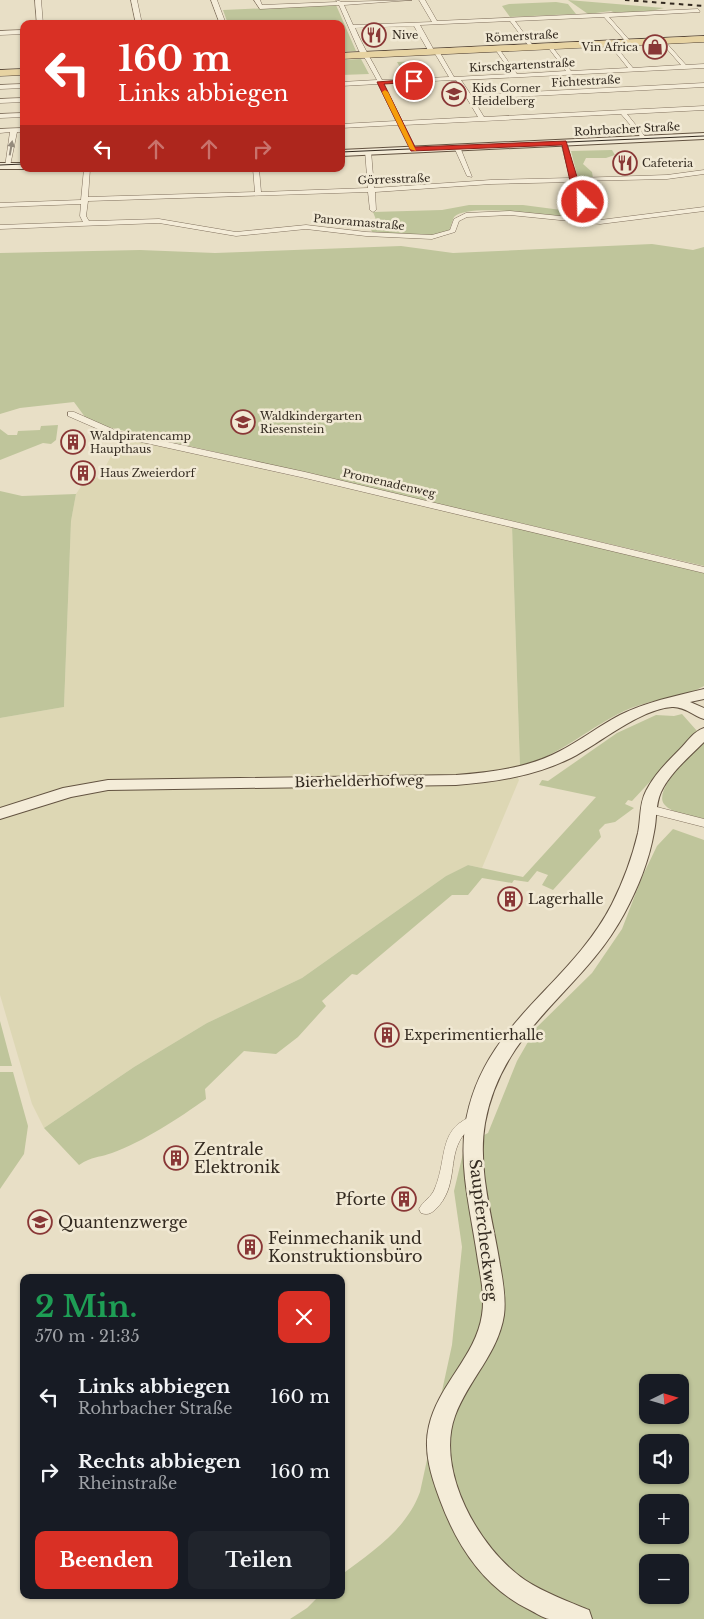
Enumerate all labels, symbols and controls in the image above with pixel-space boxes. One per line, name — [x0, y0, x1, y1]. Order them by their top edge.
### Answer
restaurant icon: Nive — [361, 22, 387, 48]
street label: Römerstraße — [485, 27, 559, 45]
place label: Nive — [392, 28, 418, 42]
shop icon: Vin Africa — [642, 34, 668, 60]
text: 160 m — [118, 37, 231, 80]
icon: left — [35, 40, 100, 105]
place label: Vin Africa — [580, 40, 639, 54]
street label: Kirschgartenstraße — [469, 55, 575, 75]
pin — [393, 60, 435, 102]
icon: arrive — [400, 67, 428, 95]
street label: Fichtestraße — [551, 72, 621, 90]
text: Links abbiegen — [118, 80, 288, 107]
school or university icon: Kids Corner Heidelberg — [441, 81, 467, 107]
place label: Kids Corner Heidelberg — [472, 81, 541, 108]
street label: Rohrbacher Straße — [574, 119, 680, 139]
icon: left — [89, 135, 117, 163]
icon: ahead — [142, 135, 170, 163]
icon: ahead — [195, 135, 223, 163]
icon: right — [248, 135, 276, 163]
one-way arrow — [7, 140, 15, 156]
restaurant icon: Cafeteria — [612, 150, 638, 176]
place label: Cafeteria — [642, 156, 694, 170]
street label: Görresstraße — [357, 171, 431, 187]
position arrow — [556, 175, 608, 227]
street label: Panoramastraße — [313, 211, 405, 233]
school or university icon: Waldkindergarten Riesenstein — [230, 409, 256, 435]
place label: Waldkindergarten Riesenstein — [259, 409, 363, 436]
building icon: Waldpiratencamp Haupthaus — [60, 429, 86, 455]
place label: Waldpiratencamp Haupthaus — [89, 429, 191, 456]
building icon: Haus Zweierdorf — [70, 460, 96, 486]
place label: Haus Zweierdorf — [100, 466, 196, 480]
street label: Promenadenweg — [341, 466, 437, 501]
street label: Bierhelderhofweg — [294, 771, 424, 791]
building icon: Lagerhalle — [497, 886, 523, 912]
place label: Lagerhalle — [528, 890, 603, 908]
building icon: Experimentierhalle — [374, 1022, 400, 1048]
place label: Experimentierhalle — [404, 1026, 544, 1044]
place label: Zentrale Elektronik — [194, 1139, 280, 1177]
building icon: Zentrale Elektronik — [163, 1145, 189, 1171]
street label: Saupfercheckweg — [465, 1158, 503, 1303]
building icon: Pforte — [391, 1186, 417, 1212]
place label: Pforte — [335, 1189, 386, 1209]
school or university icon: Quantenzwerge — [27, 1209, 53, 1235]
place label: Quantenzwerge — [58, 1212, 188, 1232]
place label: Feinmechanik und Konstruktionsbüro — [268, 1228, 422, 1266]
building icon: Feinmechanik und Konstruktionsbüro — [237, 1234, 263, 1260]
text: 2 Min. — [35, 1288, 137, 1325]
button: close — [278, 1291, 330, 1343]
text: 570 m · 21:35 — [35, 1326, 140, 1346]
north arrow — [639, 1374, 689, 1424]
map controls — [639, 1374, 689, 1604]
text: Links abbiegen — [78, 1375, 230, 1398]
icon: left — [35, 1383, 63, 1411]
text: 160 m — [270, 1385, 330, 1408]
text: Rohrbacher Straße — [78, 1398, 232, 1418]
button: sound — [639, 1434, 689, 1484]
text: Rechts abbiegen — [78, 1450, 241, 1473]
icon: right — [35, 1458, 63, 1486]
text: 160 m — [270, 1460, 330, 1483]
text: Rheinstraße — [78, 1473, 177, 1493]
button: + — [639, 1494, 689, 1544]
button: Beenden — [35, 1531, 178, 1589]
button: Teilen — [188, 1531, 330, 1589]
button: − — [639, 1554, 689, 1604]

